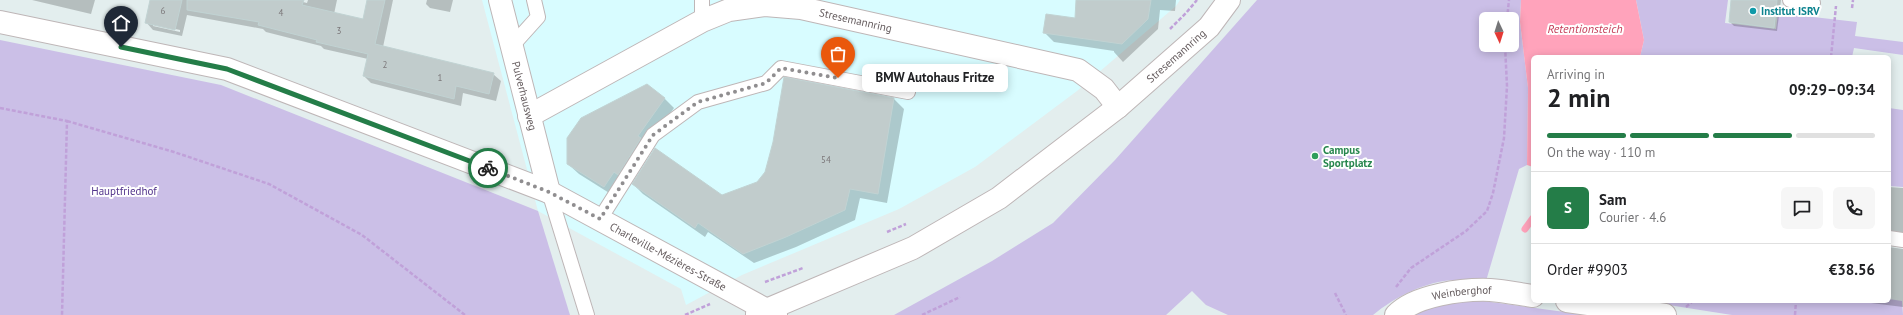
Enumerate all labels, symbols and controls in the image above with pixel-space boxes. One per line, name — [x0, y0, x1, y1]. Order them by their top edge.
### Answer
place label: Institut ISRV — [1761, 4, 1820, 18]
house number: 6 — [161, 5, 166, 16]
street label: Stresemannring — [818, 5, 894, 35]
pin — [104, 6, 138, 47]
marker: Institut ISRV — [1748, 6, 1758, 16]
house number: 4 — [279, 7, 284, 18]
icon: home — [110, 12, 132, 34]
north arrow — [1479, 12, 1519, 52]
map controls — [1479, 12, 1519, 52]
water label: Retentionsteich — [1547, 21, 1623, 36]
house number: 3 — [337, 25, 342, 36]
street label: Stresemannring — [1144, 26, 1209, 86]
pin — [821, 37, 855, 78]
icon: bag — [827, 43, 849, 65]
house number: 2 — [383, 59, 388, 70]
street label: Pulverhausweg — [509, 60, 540, 132]
callout: BMW Autohaus Fritze — [862, 64, 1008, 92]
text: Arriving in — [1547, 66, 1605, 83]
text: BMW Autohaus Fritze — [876, 69, 994, 86]
house number: 1 — [438, 72, 443, 83]
text: 09:29–09:34 — [1789, 80, 1875, 99]
text: 2 min — [1547, 81, 1610, 114]
place label: Campus Sportplatz — [1323, 143, 1372, 170]
text: On the way · 110 m — [1547, 144, 1655, 161]
courier — [468, 148, 508, 188]
marker: Campus Sportplatz — [1310, 151, 1320, 161]
house number: 54 — [821, 154, 831, 165]
icon: bike — [477, 157, 499, 179]
park label: Hauptfriedhof — [91, 184, 157, 198]
button: chat — [1781, 187, 1823, 229]
button: phone — [1833, 187, 1875, 229]
text: Sam — [1599, 190, 1626, 209]
text: S — [1564, 198, 1572, 217]
text: Courier · 4.6 — [1599, 209, 1666, 226]
street label: Charleville-Mézières-Straße — [607, 219, 729, 294]
text: Order #9903 — [1547, 260, 1628, 279]
text: €38.56 — [1829, 260, 1875, 279]
street label: Weinberghof — [1431, 283, 1492, 303]

